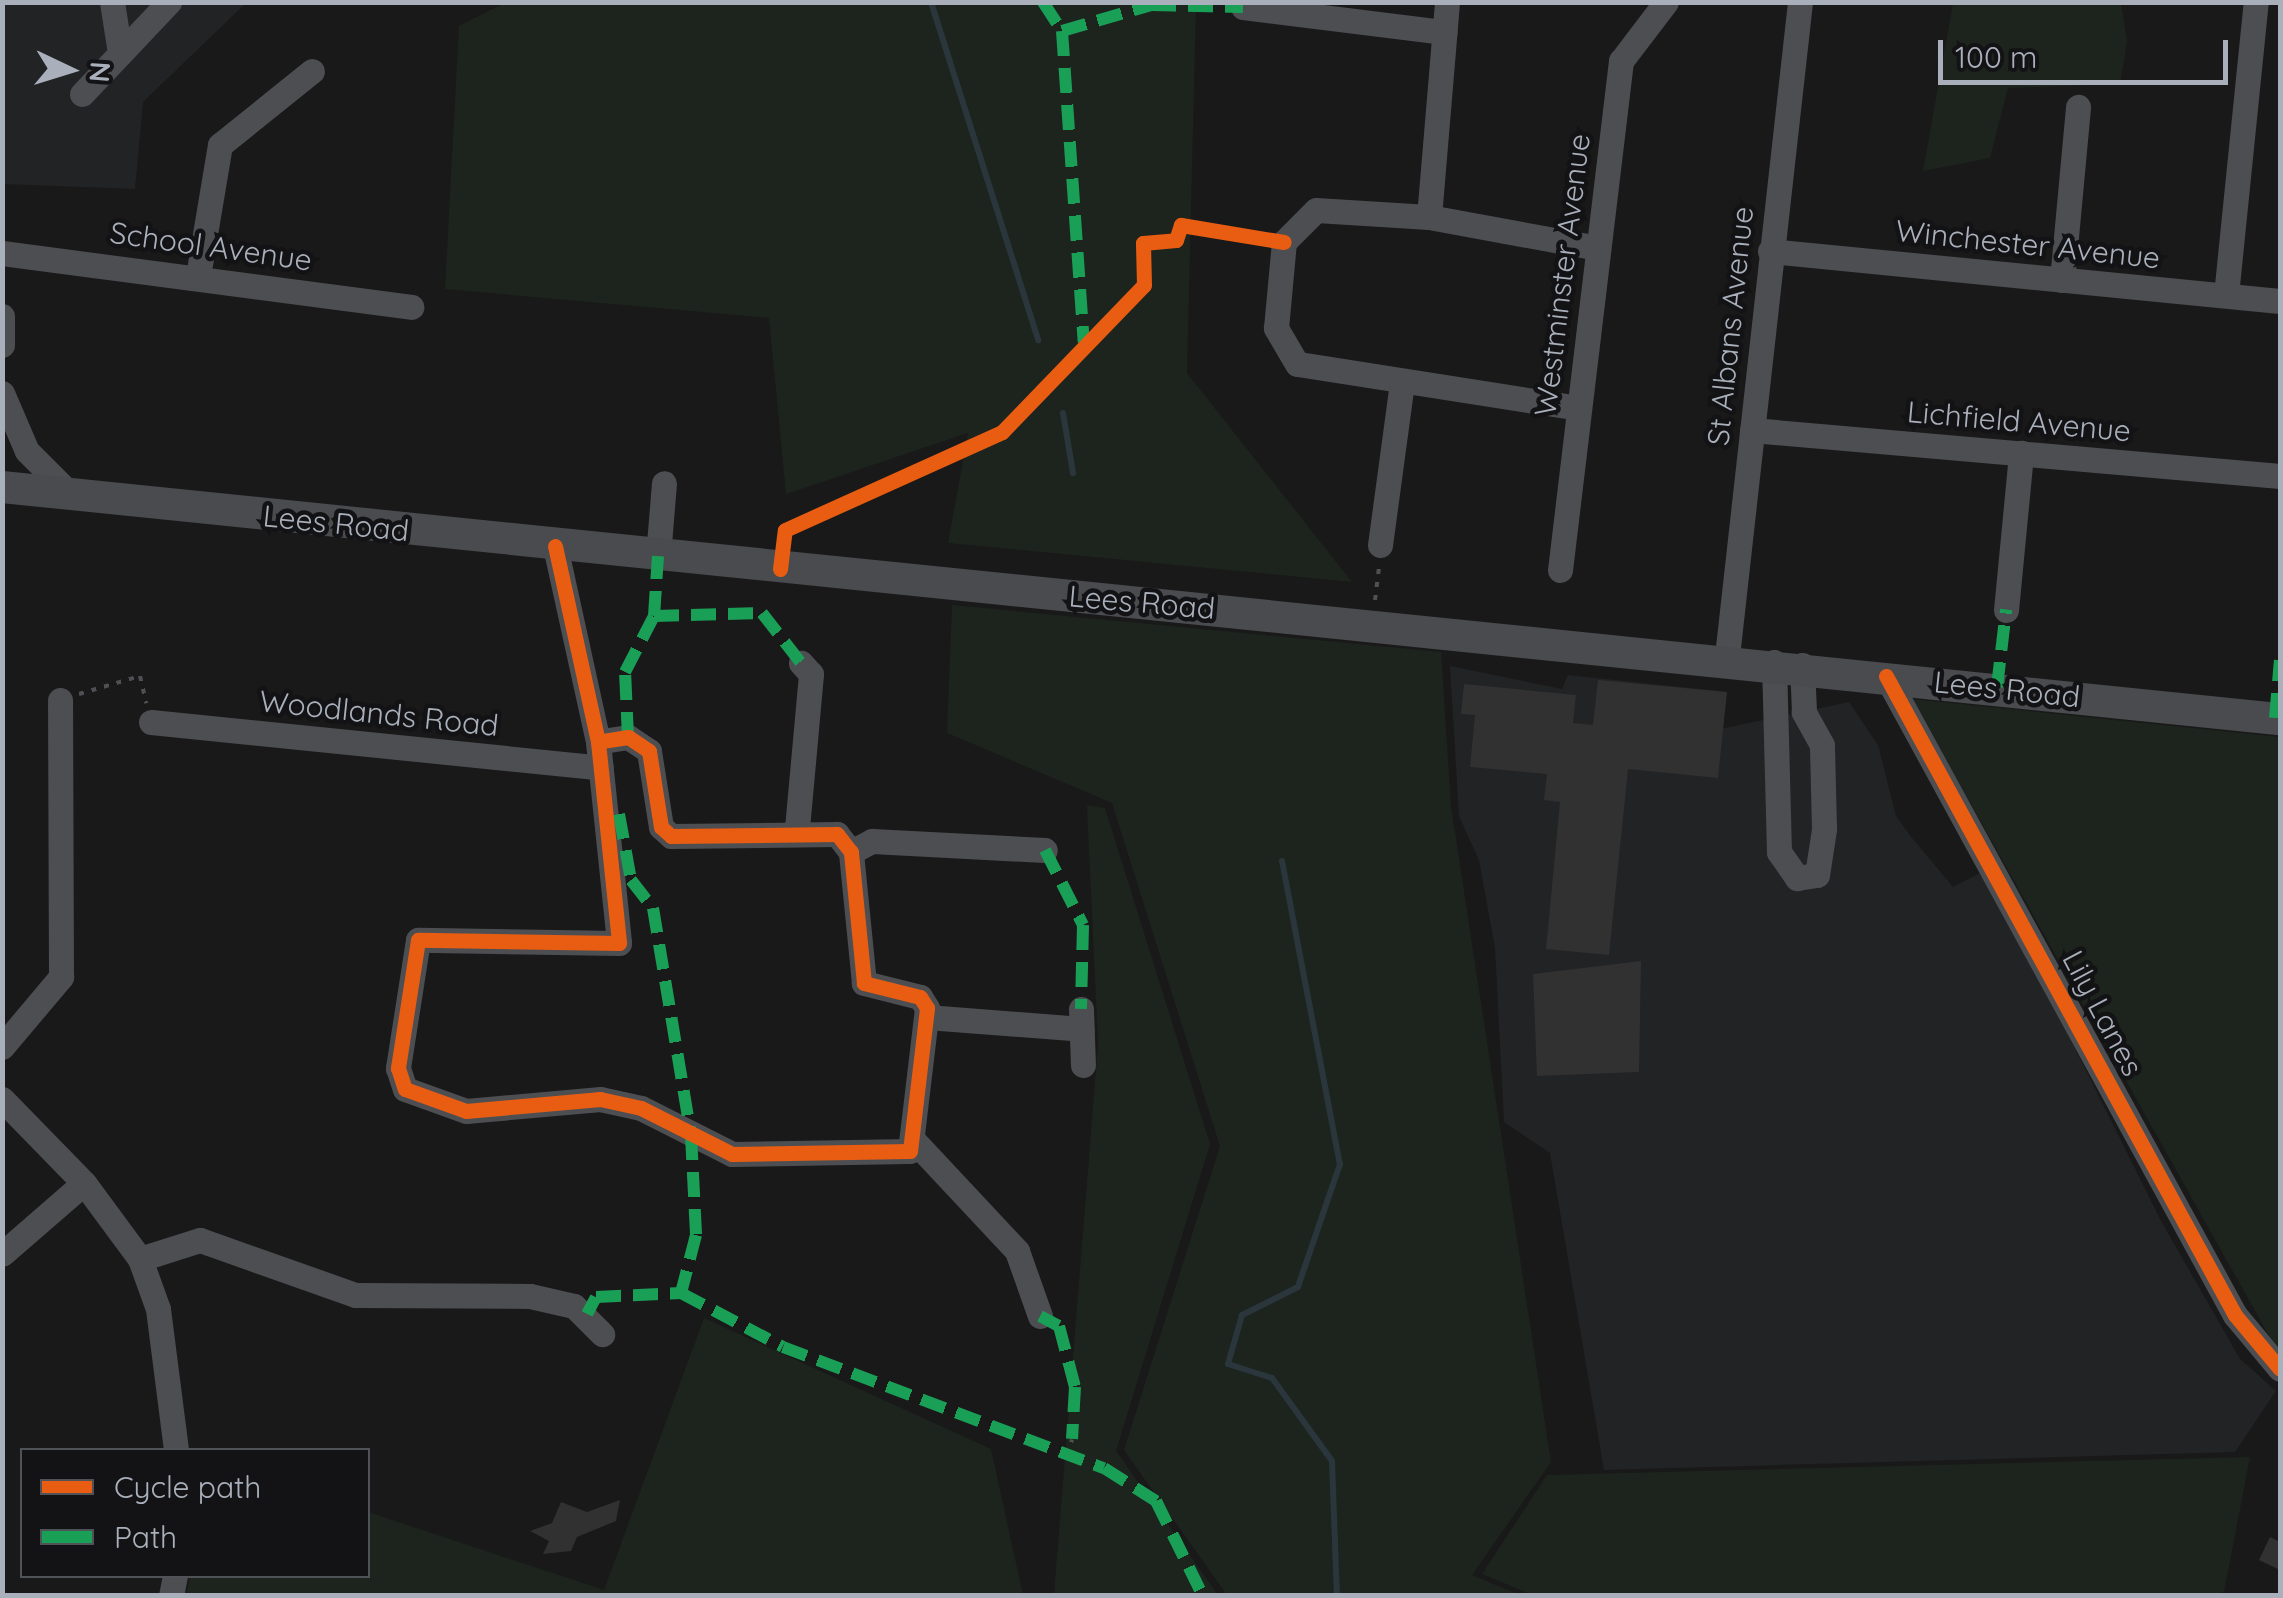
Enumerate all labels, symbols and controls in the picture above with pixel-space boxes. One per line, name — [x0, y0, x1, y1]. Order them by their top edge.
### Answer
north arrow — [20, 20, 120, 120]
scale bar — [1943, 20, 2233, 82]
text: 100 m — [1955, 38, 2037, 76]
text: N — [82, 61, 119, 84]
street label: Westminster Avenue — [1527, 132, 1597, 418]
street label: St Albans Avenue — [1700, 205, 1760, 447]
street label: Winchester Avenue — [1894, 212, 2162, 276]
street label: School Avenue — [108, 214, 314, 278]
street label: Lichfield Avenue — [1906, 393, 2132, 449]
street label: Lees Road — [261, 497, 411, 549]
street label: Lees Road — [1067, 578, 1217, 626]
street label: Lees Road — [1932, 663, 2082, 715]
street label: Woodlands Road — [258, 683, 500, 743]
street label: Lily Lanes — [2055, 944, 2151, 1082]
legend — [20, 1448, 370, 1578]
text: Cycle path — [114, 1468, 261, 1506]
text: Path — [114, 1518, 177, 1556]

